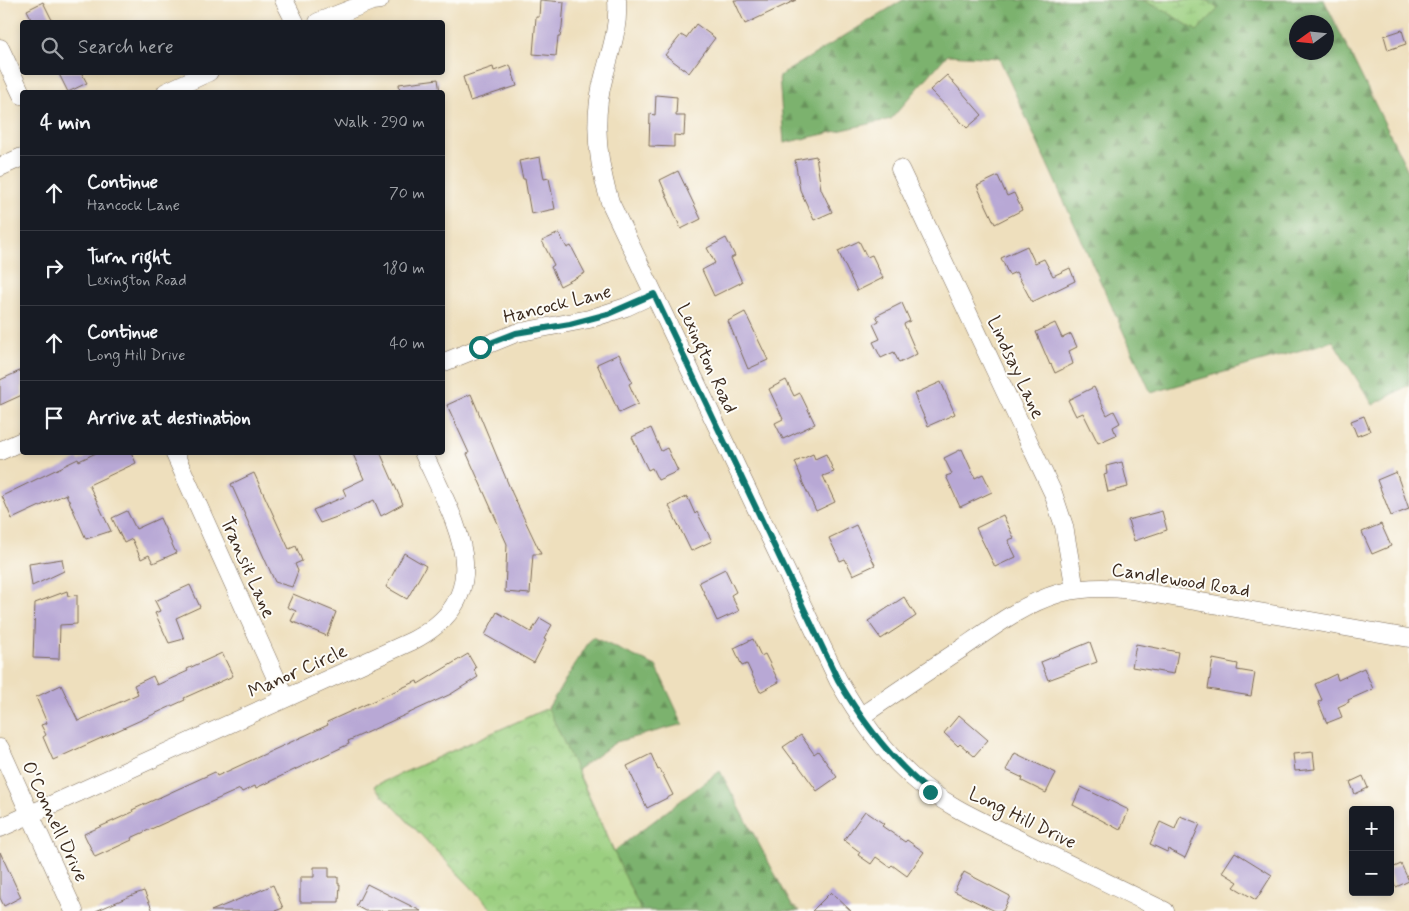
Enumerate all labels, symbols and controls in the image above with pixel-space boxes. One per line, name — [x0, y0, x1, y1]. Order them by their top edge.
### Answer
north arrow — [1289, 15, 1334, 60]
search box — [20, 20, 445, 75]
icon: search — [38, 34, 66, 62]
text: Search here — [78, 35, 174, 60]
text: 4 min — [40, 109, 91, 137]
text: Walk · 290 m — [334, 112, 425, 133]
text: Continue — [87, 170, 158, 195]
icon: ahead — [40, 179, 68, 207]
text: 70 m — [389, 183, 425, 204]
text: Hancock Lane — [87, 195, 180, 216]
text: Turn right — [87, 245, 171, 270]
icon: right — [40, 254, 68, 282]
text: 180 m — [382, 258, 425, 279]
text: Lexington Road — [87, 270, 187, 291]
street label: Hancock Lane — [501, 279, 614, 330]
street label: Lexington Road — [668, 300, 743, 419]
street label: Lindsay Lane — [981, 312, 1050, 423]
text: Continue — [87, 320, 158, 345]
icon: ahead — [40, 329, 68, 357]
text: 40 m — [389, 333, 425, 354]
route start — [469, 336, 492, 359]
text: Long Hill Drive — [87, 345, 185, 366]
icon: arrive — [40, 404, 68, 432]
text: Arrive at destination — [87, 406, 251, 431]
street label: Transit Lane — [214, 513, 281, 622]
street label: Candlewood Road — [1110, 557, 1252, 604]
street label: Manor Circle — [244, 638, 351, 704]
street label: O'Connell Drive — [16, 757, 94, 886]
route end — [919, 781, 942, 804]
street label: Long Hill Drive — [963, 781, 1080, 857]
map controls — [1349, 806, 1394, 896]
button: + — [1349, 806, 1394, 851]
button: − — [1349, 851, 1394, 896]

